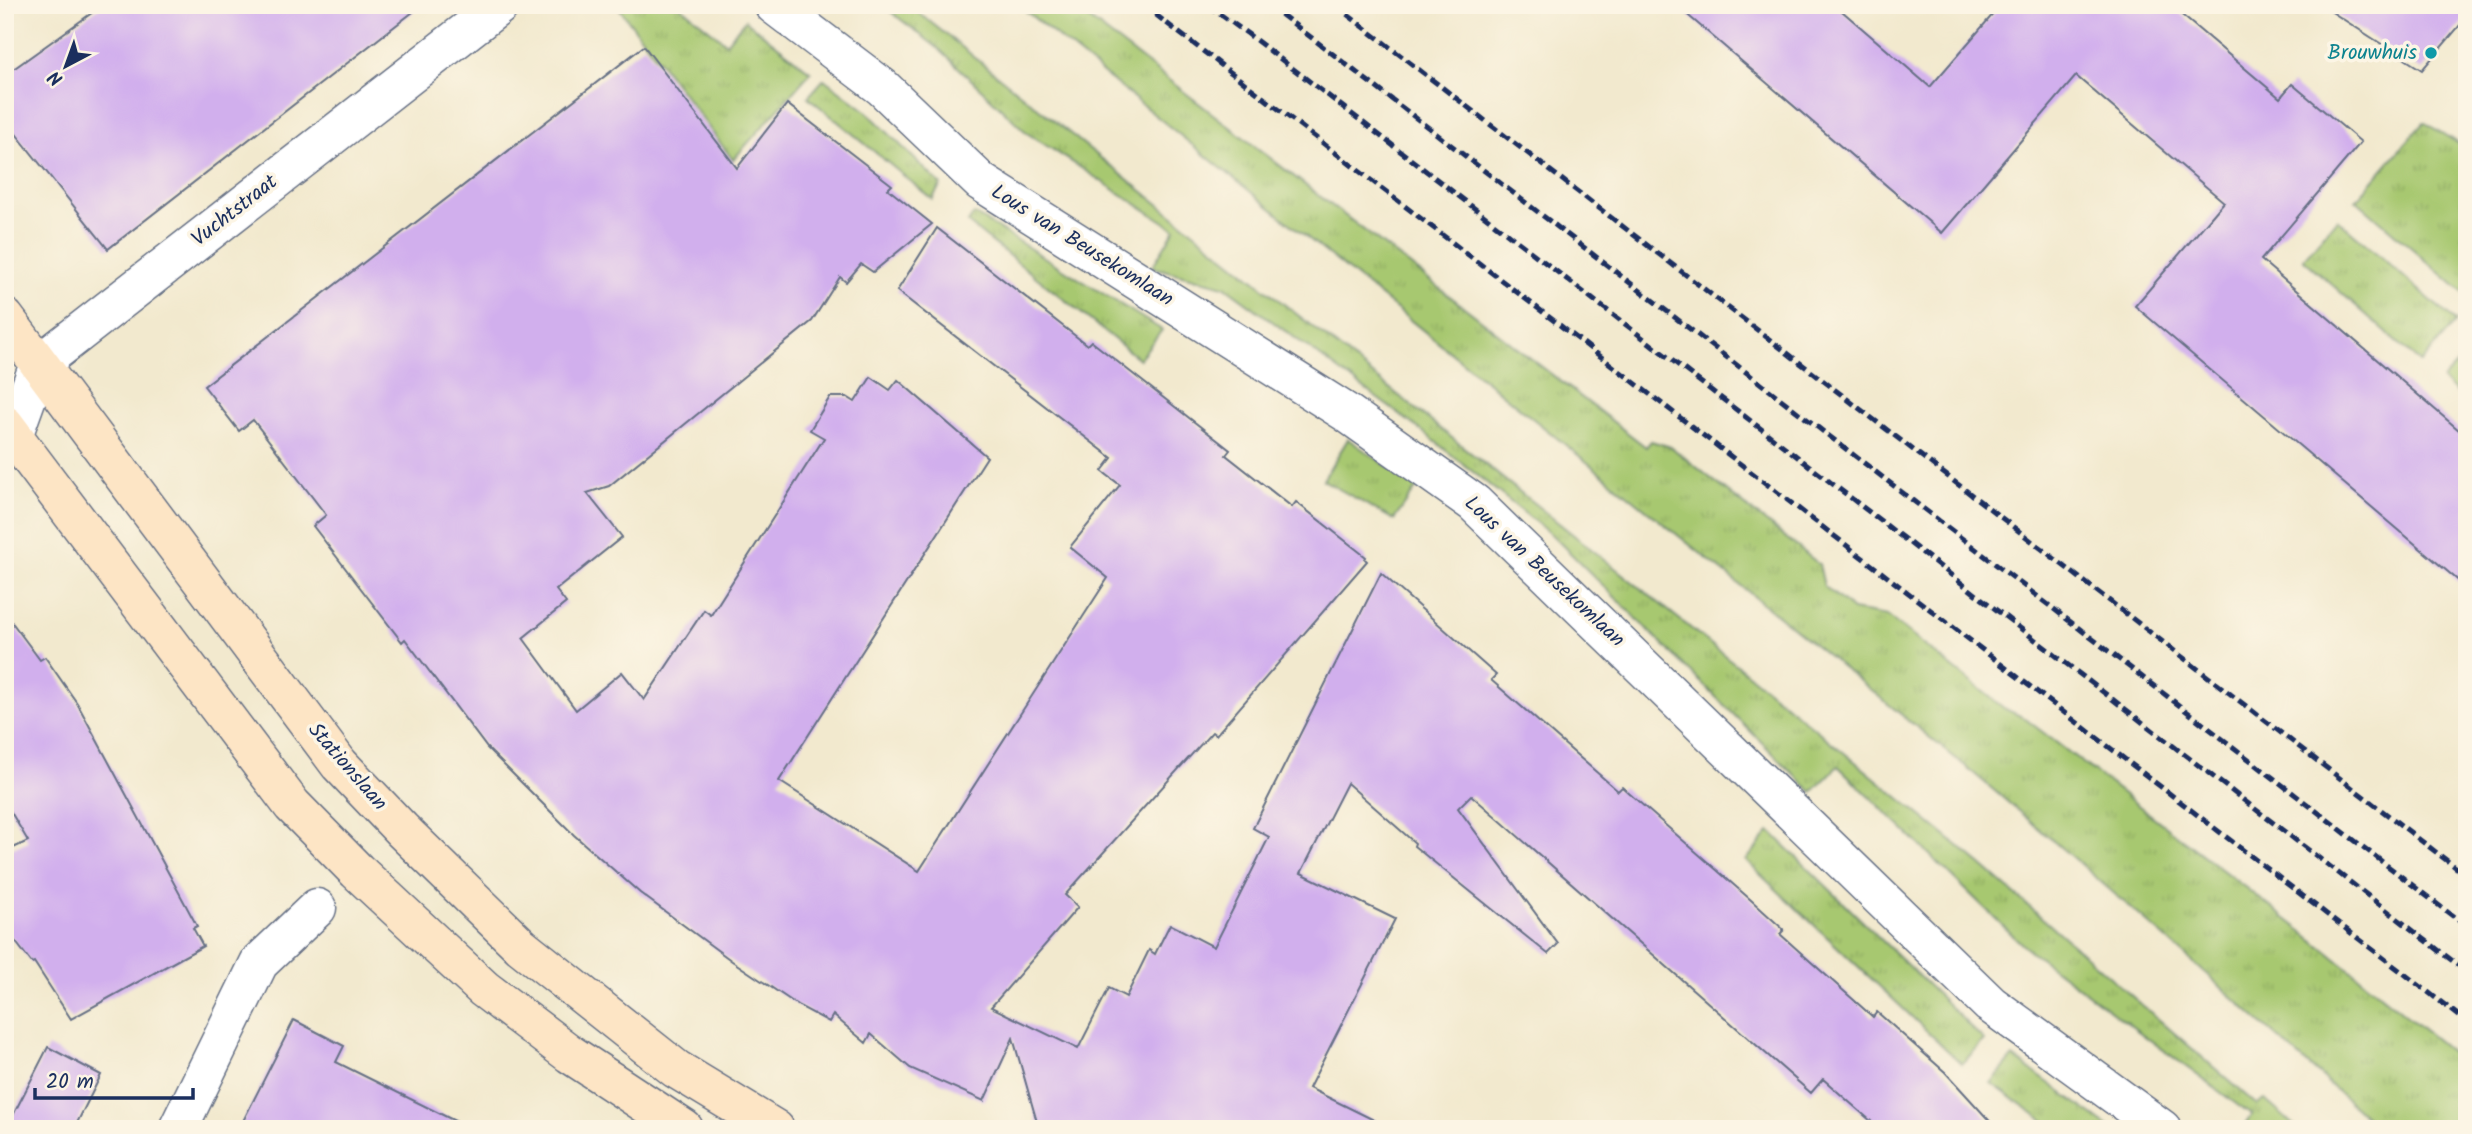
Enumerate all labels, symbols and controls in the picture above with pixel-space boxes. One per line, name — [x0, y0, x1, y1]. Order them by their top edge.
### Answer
north arrow — [32, 32, 102, 102]
place label: Brouwhuis — [2328, 37, 2417, 70]
marker: Brouwhuis — [2423, 45, 2439, 61]
text: N — [42, 62, 71, 93]
street label: Vuchtstraat — [185, 166, 286, 255]
street label: Lous van Beusekomlaan — [984, 176, 1180, 316]
street label: Lous van Beusekomlaan — [1456, 488, 1632, 656]
street label: Stationslaan — [299, 715, 395, 819]
scale bar — [35, 1057, 192, 1101]
text: 20 m — [46, 1066, 94, 1099]

